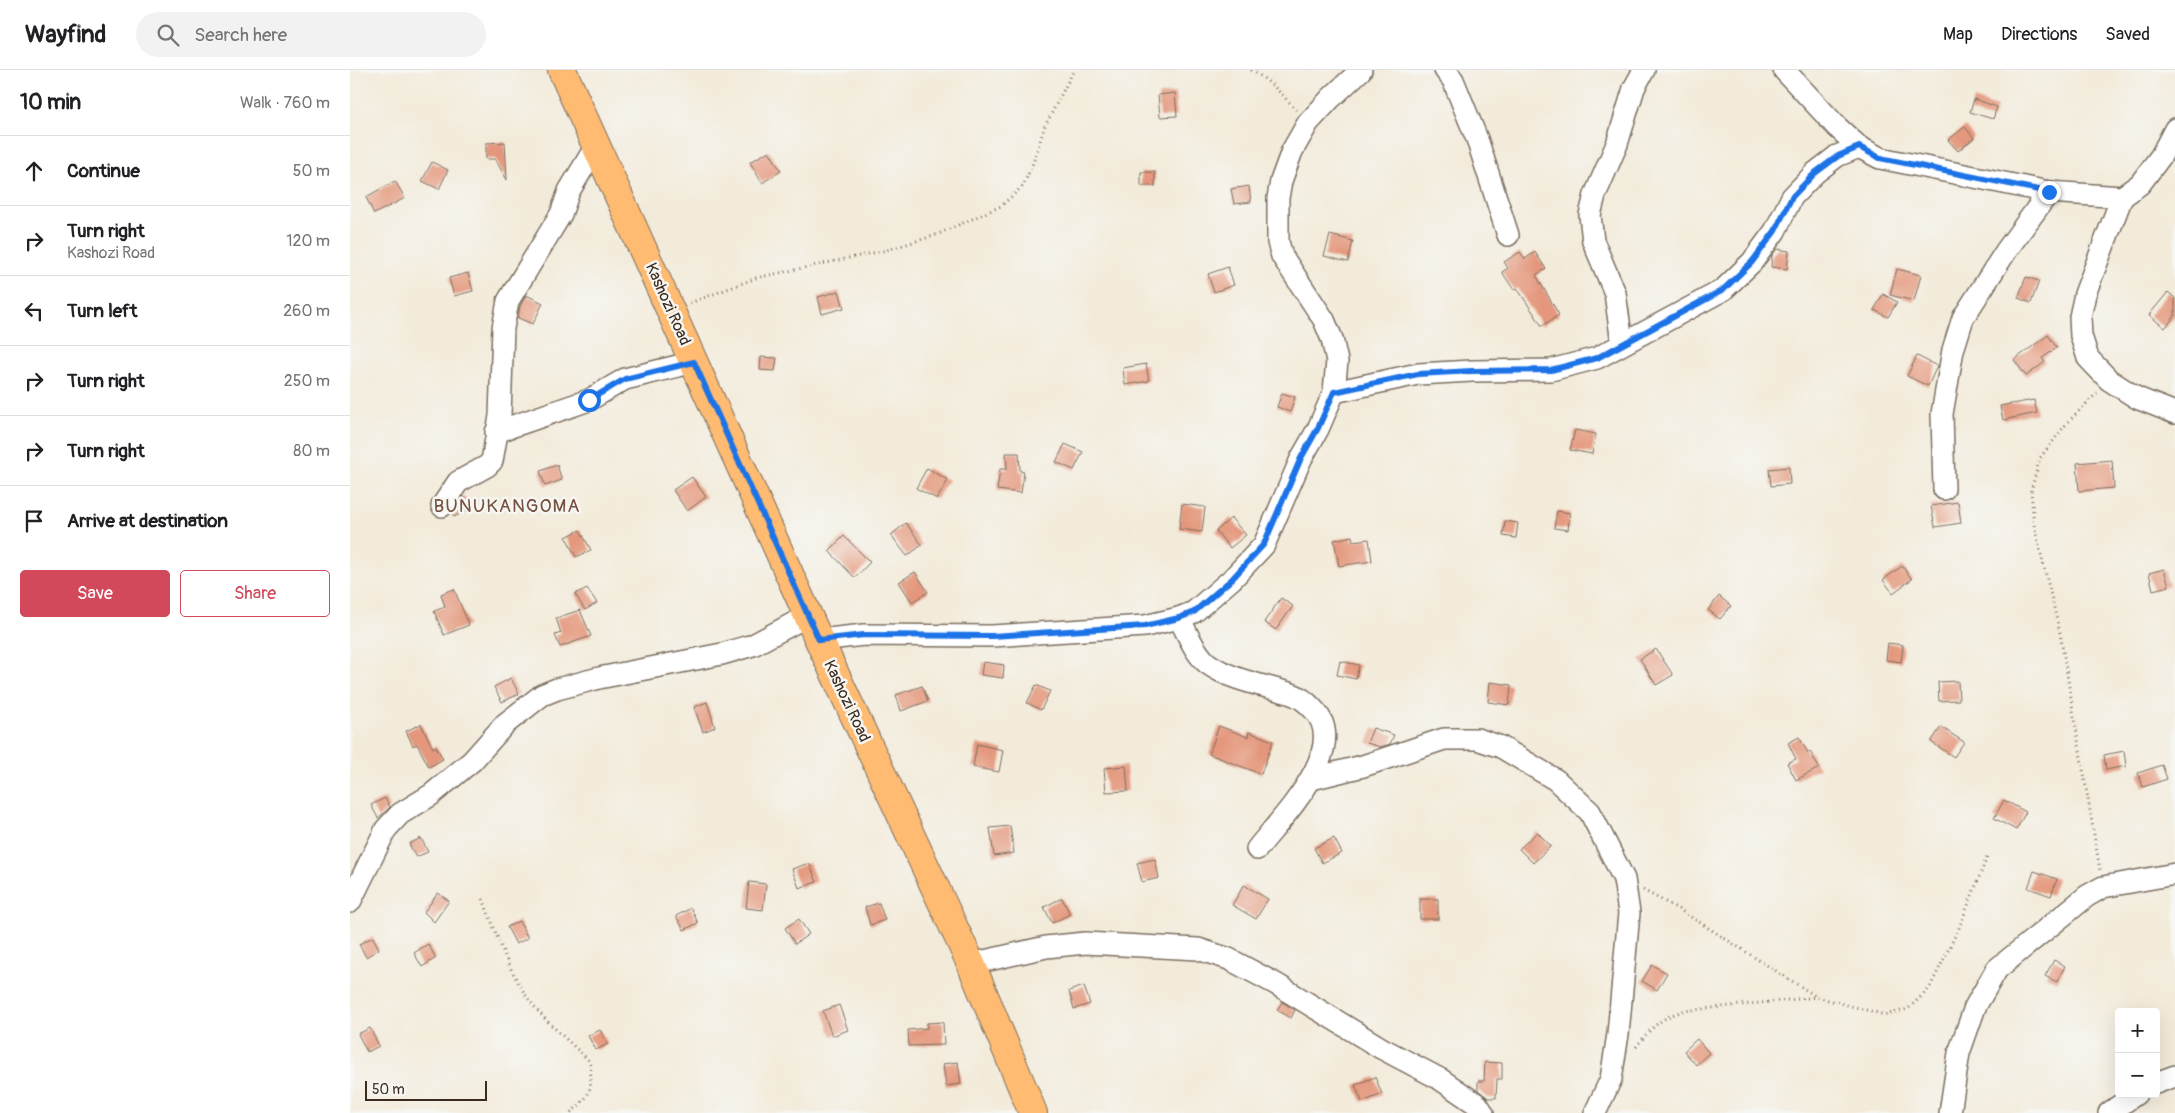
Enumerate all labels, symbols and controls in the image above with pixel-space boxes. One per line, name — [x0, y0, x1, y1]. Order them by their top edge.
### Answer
search box — [136, 12, 486, 57]
text: Wayfind — [25, 20, 106, 49]
icon: search — [154, 21, 182, 49]
text: Search here — [194, 23, 287, 47]
text: Map — [1943, 23, 1973, 46]
text: Directions — [2001, 23, 2077, 46]
text: Saved — [2105, 23, 2150, 46]
text: 10 min — [20, 89, 81, 116]
text: Walk · 760 m — [240, 93, 330, 113]
icon: ahead — [20, 157, 48, 185]
text: Continue — [67, 159, 140, 183]
text: 50 m — [293, 161, 330, 181]
route end — [2038, 181, 2061, 204]
text: Turn right — [67, 219, 145, 243]
icon: right — [20, 227, 48, 255]
text: 120 m — [286, 231, 330, 251]
text: Kashozi Road — [67, 243, 155, 263]
street label: Kashozi Road — [641, 260, 695, 348]
icon: left — [20, 297, 48, 325]
text: Turn left — [67, 299, 137, 323]
text: 260 m — [283, 301, 330, 321]
icon: right — [20, 367, 48, 395]
text: Turn right — [67, 369, 145, 393]
text: 250 m — [284, 371, 330, 391]
route start — [578, 389, 601, 412]
icon: right — [20, 437, 48, 465]
text: Turn right — [67, 439, 145, 463]
text: 80 m — [293, 441, 330, 461]
district label: BUNUKANGOMA — [433, 494, 581, 518]
icon: arrive — [20, 507, 48, 535]
text: Arrive at destination — [67, 509, 228, 533]
button: Save — [20, 570, 170, 617]
button: Share — [180, 570, 330, 617]
street label: Kashozi Road — [819, 657, 875, 745]
map controls — [2115, 1008, 2160, 1098]
button: + — [2115, 1008, 2160, 1053]
button: − — [2115, 1053, 2160, 1098]
scale bar — [365, 1078, 488, 1101]
text: 50 m — [372, 1081, 405, 1098]

